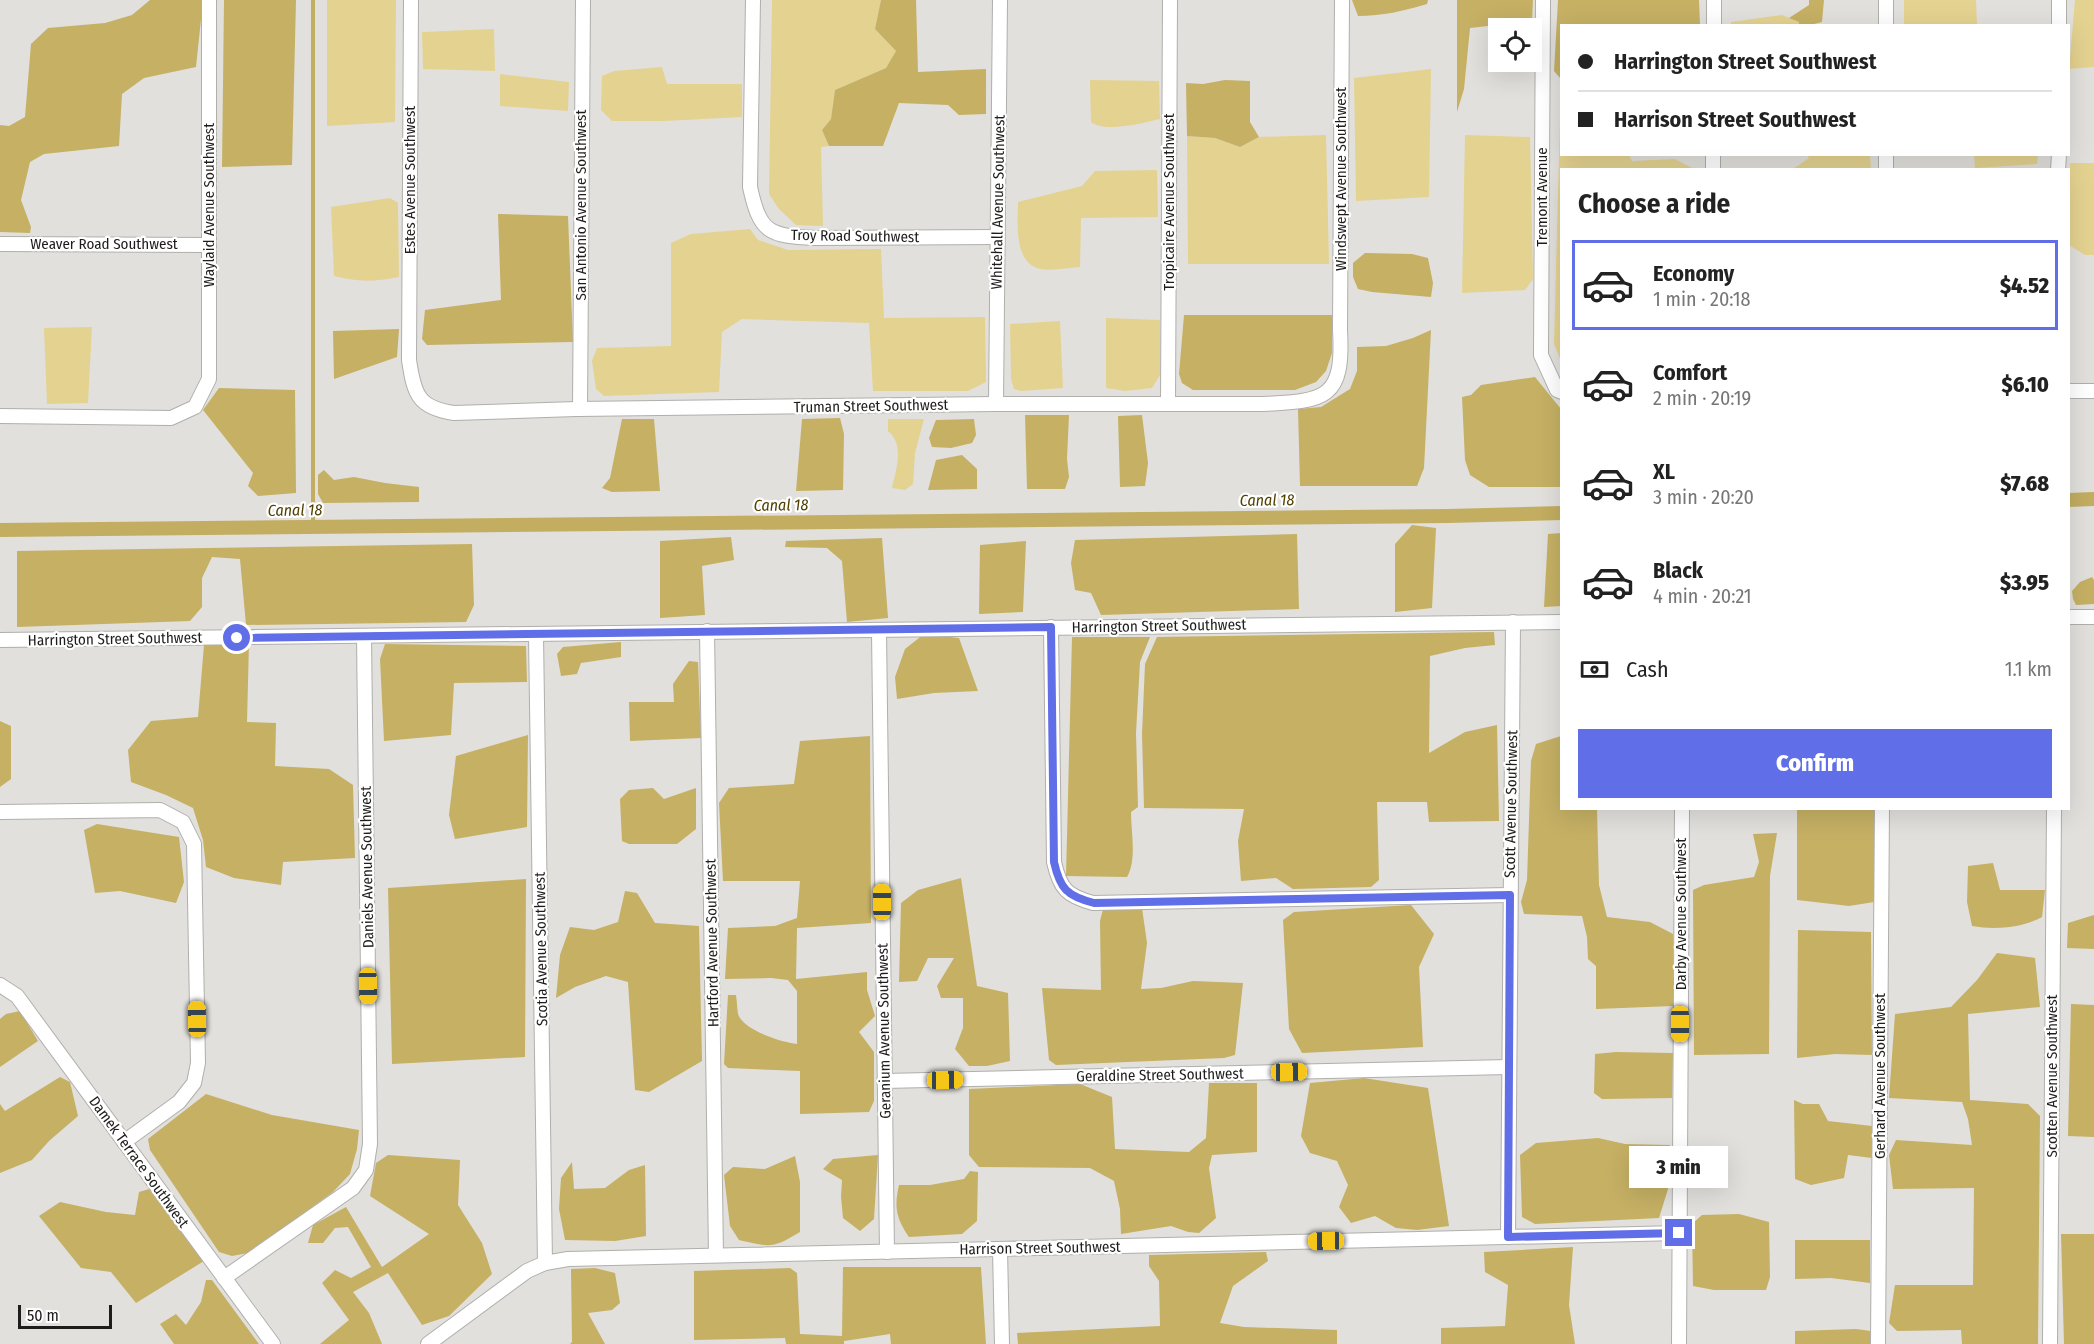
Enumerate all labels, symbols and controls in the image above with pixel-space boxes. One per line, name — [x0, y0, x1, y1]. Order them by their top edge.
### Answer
map controls — [1488, 18, 1542, 72]
button: locate — [1488, 18, 1542, 72]
text: Harrington Street Southwest — [1614, 48, 1876, 75]
street label: Windswept Avenue Southwest — [1332, 87, 1350, 271]
street label: Estes Avenue Southwest — [401, 106, 419, 254]
text: Harrison Street Southwest — [1614, 106, 1856, 133]
street label: San Antonio Avenue Southwest — [572, 110, 590, 300]
street label: Tropicaire Avenue Southwest — [1160, 113, 1178, 291]
street label: Whitehall Avenue Southwest — [987, 114, 1009, 289]
street label: Waylaid Avenue Southwest — [200, 123, 218, 287]
street label: Tremont Avenue — [1533, 147, 1551, 247]
text: Choose a ride — [1578, 188, 1730, 220]
street label: Troy Road Southwest — [791, 226, 919, 246]
street label: Weaver Road Southwest — [30, 235, 178, 253]
icon: car — [1581, 258, 1635, 312]
text: Economy — [1653, 260, 1734, 287]
text: $4.52 — [2000, 272, 2049, 299]
text: 1 min · 20:18 — [1653, 287, 1751, 311]
icon: car — [1581, 357, 1635, 411]
text: Comfort — [1653, 359, 1727, 386]
text: $6.10 — [2002, 371, 2049, 398]
text: 2 min · 20:19 — [1653, 386, 1751, 410]
street label: Truman Street Southwest — [793, 396, 949, 416]
icon: car — [1581, 456, 1635, 510]
text: XL — [1653, 458, 1675, 485]
text: $7.68 — [2000, 470, 2049, 497]
text: 3 min · 20:20 — [1653, 485, 1754, 509]
water label: Canal 18 — [1239, 490, 1295, 510]
water label: Canal 18 — [753, 495, 809, 515]
water label: Canal 18 — [267, 500, 323, 520]
icon: car — [1581, 555, 1635, 609]
text: Black — [1653, 557, 1703, 584]
text: $3.95 — [2000, 569, 2049, 596]
text: 4 min · 20:21 — [1653, 584, 1752, 608]
street label: Harrington Street Southwest — [1072, 615, 1247, 637]
route start — [223, 624, 250, 651]
street label: Harrington Street Southwest — [28, 628, 203, 650]
icon: cash — [1578, 653, 1611, 686]
text: Cash — [1626, 656, 1669, 683]
text: 1.1 km — [2005, 657, 2052, 681]
button: Confirm — [1578, 729, 2052, 798]
street label: Scott Avenue Southwest — [1501, 730, 1521, 878]
street label: Daniels Avenue Southwest — [357, 786, 377, 948]
street label: Darby Avenue Southwest — [1672, 838, 1690, 990]
street label: Hartford Avenue Southwest — [702, 859, 722, 1027]
street label: Scotia Avenue Southwest — [531, 872, 551, 1026]
car — [873, 884, 891, 920]
street label: Geranium Avenue Southwest — [873, 943, 895, 1119]
car — [359, 968, 377, 1004]
street label: Gerhard Avenue Southwest — [1871, 993, 1889, 1159]
street label: Scotten Avenue Southwest — [2043, 994, 2061, 1158]
car — [188, 1001, 206, 1037]
car — [1671, 1006, 1689, 1042]
car — [1271, 1063, 1307, 1081]
street label: Geraldine Street Southwest — [1076, 1065, 1244, 1085]
car — [927, 1071, 963, 1089]
street label: Damek Terrace Southwest — [85, 1093, 193, 1231]
callout: 3 min — [1630, 1146, 1728, 1188]
text: 3 min — [1656, 1155, 1701, 1179]
route end — [1665, 1219, 1692, 1246]
car — [1308, 1232, 1344, 1250]
street label: Harrison Street Southwest — [959, 1238, 1121, 1258]
scale bar — [18, 1302, 112, 1330]
text: 50 m — [27, 1306, 59, 1325]

